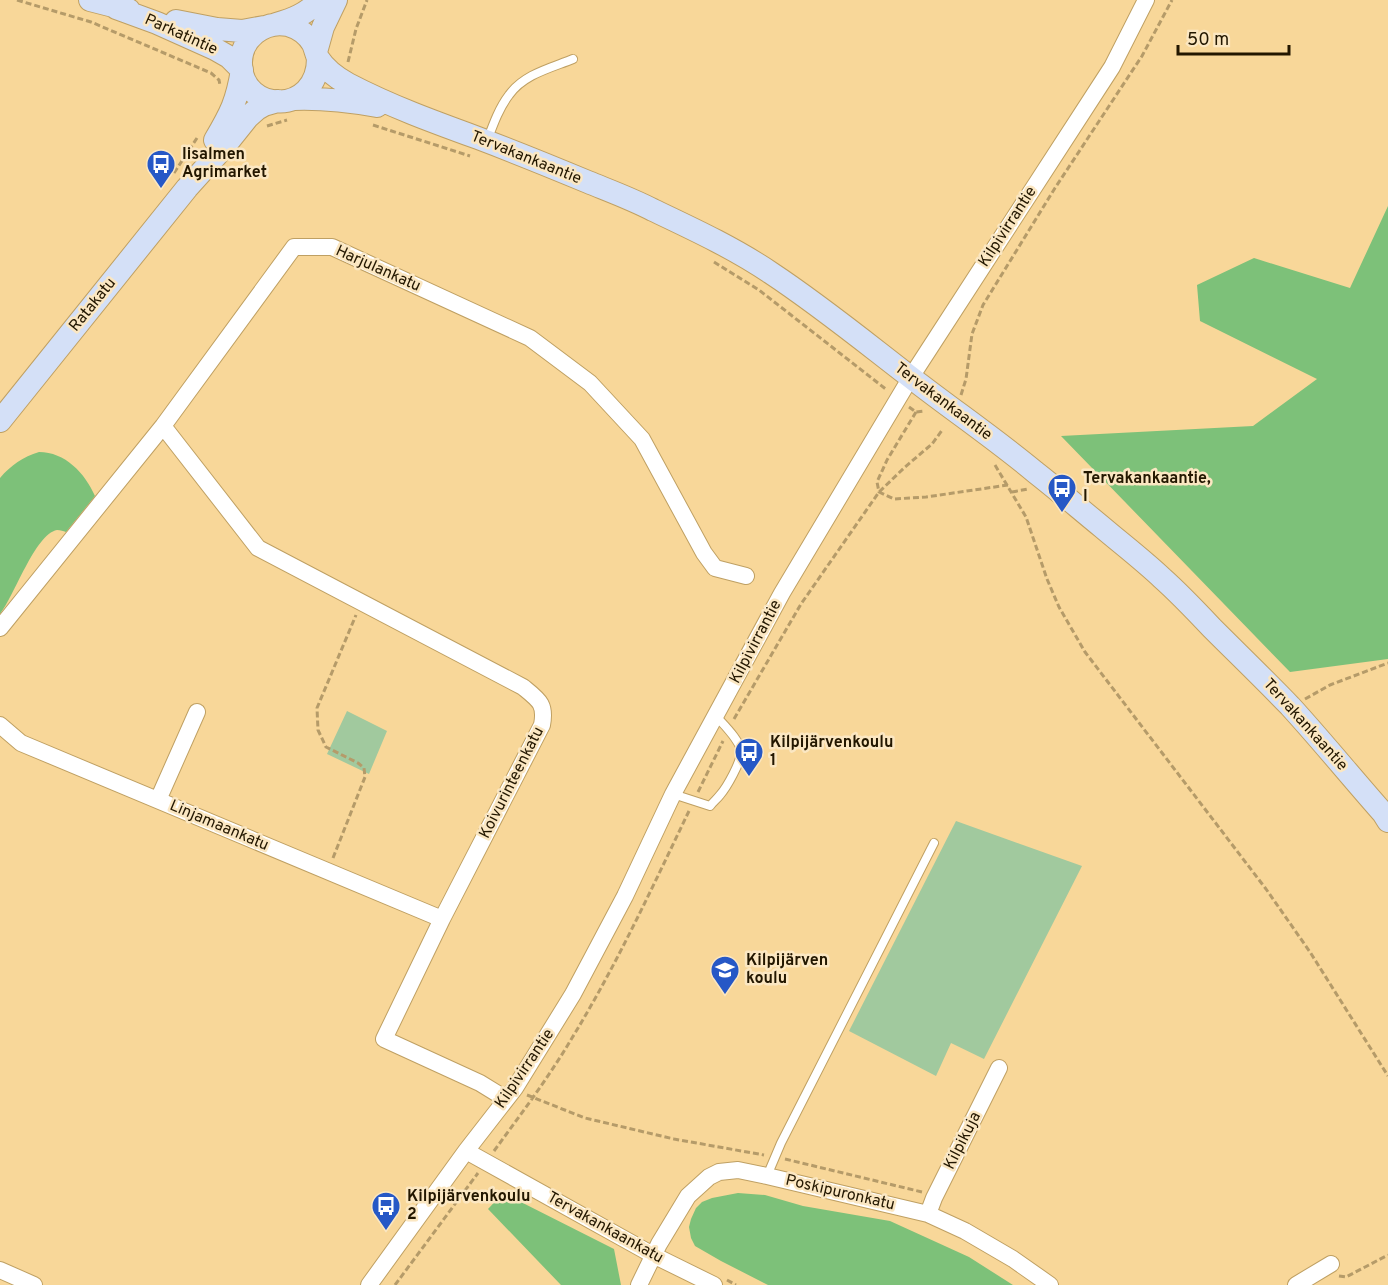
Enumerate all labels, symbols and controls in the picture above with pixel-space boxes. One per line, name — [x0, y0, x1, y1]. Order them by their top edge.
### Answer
street label: Parkatintie — [141, 10, 221, 60]
scale bar — [1178, 18, 1289, 56]
text: 50 m — [1187, 29, 1229, 52]
street label: Tervakankaantie — [468, 127, 584, 189]
place label: Iisalmen Agrimarket — [182, 145, 267, 183]
bus stop icon: Iisalmen Agrimarket — [145, 148, 177, 190]
street label: Kilpivirrantie — [975, 183, 1041, 271]
street label: Harjulankatu — [332, 241, 424, 297]
street label: Ratakatu — [65, 274, 121, 336]
street label: Tervakankaantie — [890, 359, 996, 445]
place label: Tervakankaantie, I — [1083, 469, 1211, 507]
bus stop icon: Tervakankaantie, I — [1046, 472, 1078, 514]
street label: Kilpivirrantie — [726, 597, 786, 687]
street label: Tervakankaantie — [1258, 675, 1352, 775]
street label: Koivurinteenkatu — [475, 724, 549, 842]
place label: Kilpijärvenkoulu 1 — [770, 733, 893, 771]
bus stop icon: Kilpijärvenkoulu 1 — [733, 736, 765, 778]
street label: Linjamaankatu — [166, 796, 272, 856]
place label: Kilpijärven koulu — [746, 951, 828, 989]
school or university icon: Kilpijärven koulu — [709, 954, 741, 996]
street label: Kilpivirrantie — [491, 1025, 559, 1113]
street label: Kilpikuja — [940, 1109, 986, 1173]
street label: Poskipuronkatu — [783, 1171, 897, 1215]
place label: Kilpijärvenkoulu 2 — [407, 1187, 530, 1225]
street label: Tervakankaankatu — [543, 1188, 667, 1268]
bus stop icon: Kilpijärvenkoulu 2 — [370, 1190, 402, 1232]

